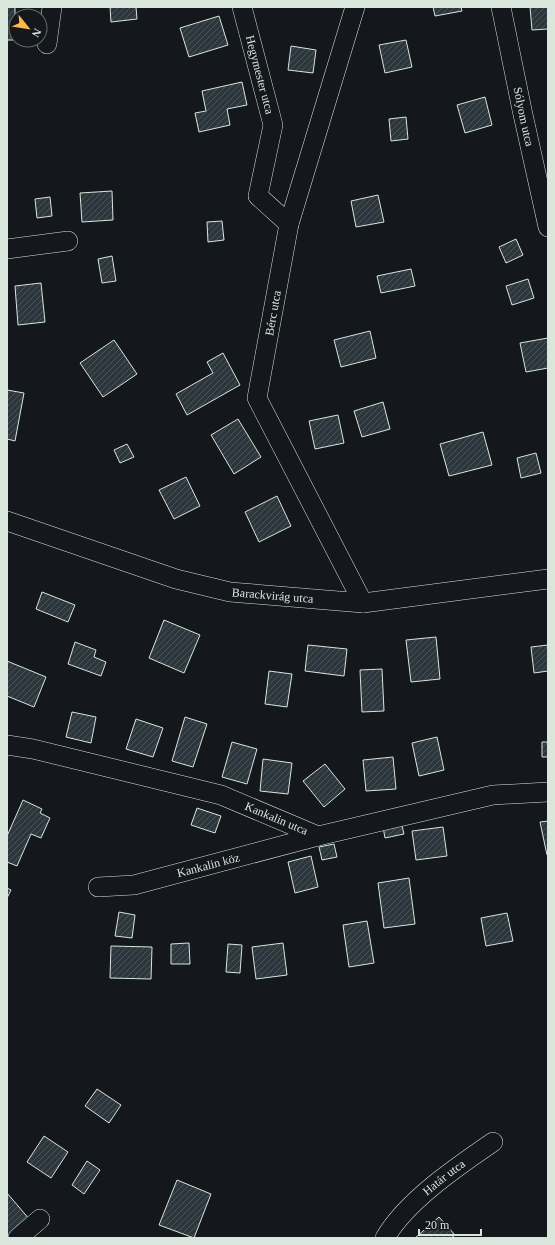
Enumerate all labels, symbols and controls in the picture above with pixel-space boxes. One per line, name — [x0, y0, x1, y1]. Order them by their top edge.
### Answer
north arrow — [8, 8, 48, 48]
text: N — [29, 27, 44, 39]
street label: Hegymester utca — [243, 34, 277, 116]
street label: Sólyom utca — [510, 86, 537, 148]
street label: Bérc utca — [262, 289, 284, 337]
street label: Barackvirág utca — [231, 585, 315, 606]
street label: Kankalin utca — [243, 799, 311, 838]
street label: Kankalin köz — [175, 850, 241, 880]
street label: Határ utca — [420, 1156, 468, 1198]
scale bar — [419, 1211, 481, 1237]
text: 20 m — [425, 1218, 450, 1232]

